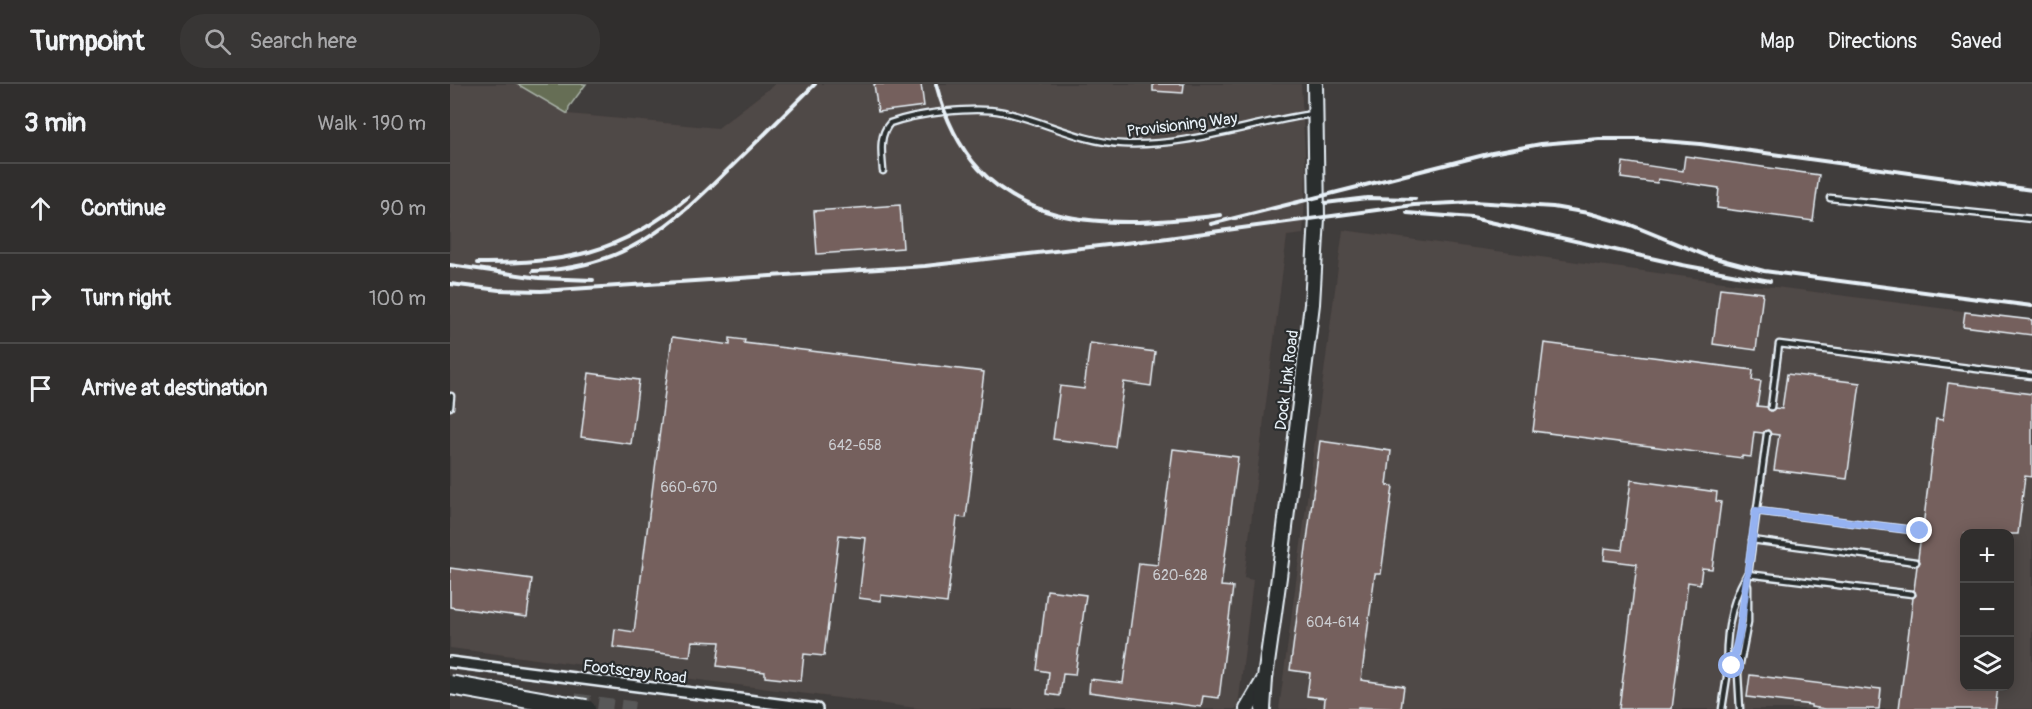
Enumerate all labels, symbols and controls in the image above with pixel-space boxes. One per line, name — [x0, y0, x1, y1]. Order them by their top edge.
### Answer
search box — [180, 14, 600, 68]
text: Turnpoint — [30, 24, 144, 59]
icon: search — [201, 25, 234, 58]
text: Search here — [249, 27, 357, 55]
text: Map — [1760, 28, 1795, 55]
text: Directions — [1828, 28, 1917, 55]
text: Saved — [1950, 28, 2002, 55]
text: 3 min — [24, 107, 86, 139]
street label: Provisioning Way — [1126, 108, 1239, 142]
text: Walk · 190 m — [318, 111, 426, 136]
icon: ahead — [24, 192, 57, 225]
text: Continue — [81, 194, 165, 222]
text: 90 m — [380, 196, 426, 221]
icon: right — [24, 282, 57, 315]
text: Turn right — [81, 284, 171, 312]
text: 100 m — [369, 286, 426, 311]
street label: Dock Link Road — [1271, 329, 1303, 431]
icon: arrive — [24, 372, 57, 405]
text: Arrive at destination — [81, 374, 267, 402]
house number: 642-658 — [829, 437, 881, 454]
house number: 660-670 — [661, 479, 717, 496]
route end — [1906, 517, 1932, 543]
map controls — [1960, 529, 2014, 691]
button: + — [1960, 529, 2014, 583]
house number: 620-628 — [1153, 567, 1207, 584]
button: − — [1960, 583, 2014, 637]
house number: 604-614 — [1306, 614, 1360, 631]
button: layers — [1960, 637, 2014, 691]
route start — [1718, 652, 1744, 678]
street label: Footscray Road — [582, 656, 688, 688]

